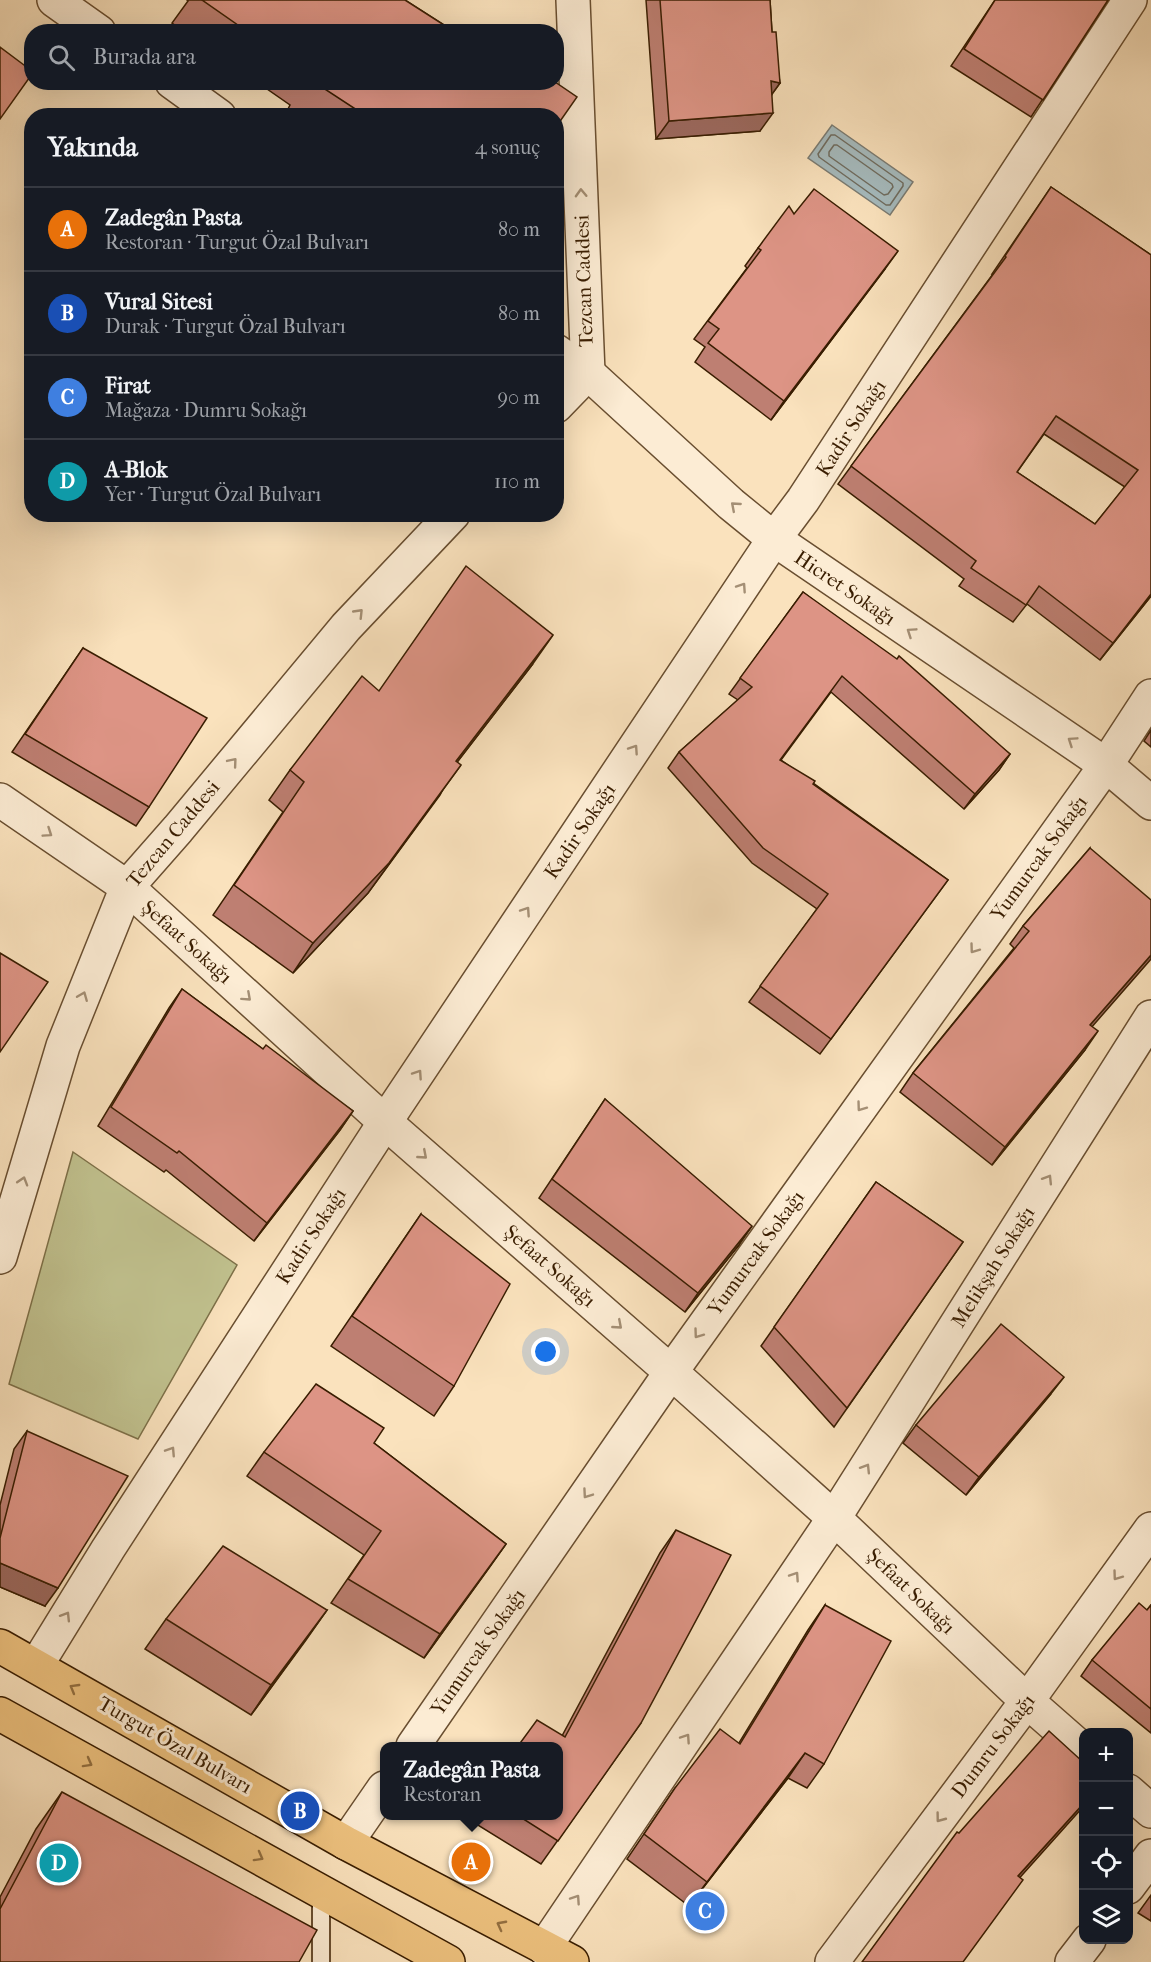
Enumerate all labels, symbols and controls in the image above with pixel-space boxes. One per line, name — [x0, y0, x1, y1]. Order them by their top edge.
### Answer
search box — [24, 24, 564, 90]
icon: search — [45, 41, 78, 74]
text: Burada ara — [93, 44, 196, 70]
text: Yakında — [48, 132, 138, 163]
text: 4 sonuç — [475, 136, 540, 159]
one-way arrow — [574, 188, 587, 197]
text: Zadegân Pasta — [105, 205, 242, 231]
street label: Tezcan Caddesi — [570, 214, 598, 347]
text: A — [61, 218, 74, 241]
text: 80 m — [498, 218, 540, 241]
text: Restoran · Turgut Özal Bulvarı — [105, 231, 369, 254]
text: Vural Sitesi — [105, 289, 213, 315]
text: B — [61, 302, 74, 325]
text: 80 m — [498, 302, 540, 325]
text: Durak · Turgut Özal Bulvarı — [105, 315, 346, 338]
text: Firat — [105, 373, 151, 399]
street label: Kadir Sokağı — [811, 376, 891, 480]
text: C — [61, 386, 74, 409]
text: 90 m — [498, 386, 540, 409]
text: Mağaza · Dumru Sokağı — [105, 399, 307, 422]
text: A-Blok — [105, 457, 168, 483]
text: D — [60, 470, 75, 493]
text: 110 m — [494, 470, 540, 493]
text: Yer · Turgut Özal Bulvarı — [105, 483, 321, 506]
one-way arrow — [731, 503, 742, 514]
street label: Hicret Sokağı — [790, 546, 900, 630]
one-way arrow — [735, 583, 746, 594]
one-way arrow — [351, 610, 362, 621]
one-way arrow — [906, 628, 917, 639]
one-way arrow — [1068, 737, 1078, 749]
one-way arrow — [627, 745, 638, 756]
one-way arrow — [226, 758, 237, 769]
street label: Tezcan Caddesi — [122, 776, 224, 892]
street label: Kadir Sokağı — [540, 779, 620, 883]
street label: Yumurcak Sokağı — [985, 791, 1092, 926]
one-way arrow — [42, 826, 53, 837]
street label: Şefaat Sokağı — [137, 896, 237, 988]
one-way arrow — [519, 907, 530, 918]
one-way arrow — [970, 942, 981, 953]
one-way arrow — [241, 990, 251, 1001]
one-way arrow — [76, 991, 88, 1002]
one-way arrow — [411, 1069, 422, 1080]
one-way arrow — [857, 1101, 868, 1112]
one-way arrow — [416, 1148, 427, 1159]
one-way arrow — [1041, 1175, 1053, 1185]
one-way arrow — [16, 1176, 28, 1187]
street label: Kadir Sokağı — [271, 1184, 351, 1288]
street label: Yumurcak Sokağı — [702, 1186, 809, 1321]
street label: Melikşah Sokağı — [947, 1202, 1039, 1332]
street label: Şefaat Sokağı — [500, 1220, 600, 1312]
one-way arrow — [611, 1318, 622, 1329]
one-way arrow — [694, 1328, 705, 1339]
your location — [531, 1337, 560, 1366]
one-way arrow — [164, 1447, 175, 1458]
one-way arrow — [858, 1464, 869, 1475]
one-way arrow — [583, 1488, 594, 1499]
street label: Şefaat Sokağı — [862, 1543, 960, 1639]
one-way arrow — [1113, 1570, 1124, 1581]
one-way arrow — [788, 1572, 799, 1583]
street label: Yumurcak Sokağı — [425, 1584, 530, 1720]
one-way arrow — [59, 1612, 71, 1622]
one-way arrow — [70, 1683, 80, 1695]
street label: Dumru Sokağı — [947, 1690, 1039, 1802]
street label: Turgut Özal Bulvarı — [94, 1691, 256, 1798]
map controls — [1079, 1728, 1133, 1944]
button: + — [1079, 1728, 1133, 1782]
one-way arrow — [678, 1733, 689, 1744]
popup — [380, 1742, 563, 1820]
one-way arrow — [82, 1756, 92, 1767]
text: Zadegân Pasta — [403, 1757, 540, 1783]
button: − — [1079, 1782, 1133, 1836]
text: Restoran — [403, 1783, 481, 1806]
pin: B — [280, 1788, 320, 1834]
one-way arrow — [936, 1811, 947, 1822]
button: locate — [1079, 1836, 1133, 1890]
pin: D — [40, 1840, 78, 1886]
pin: A — [452, 1840, 490, 1884]
one-way arrow — [252, 1850, 263, 1861]
pin: C — [686, 1888, 724, 1934]
button: layers — [1079, 1890, 1133, 1944]
one-way arrow — [569, 1895, 580, 1906]
one-way arrow — [497, 1921, 507, 1932]

